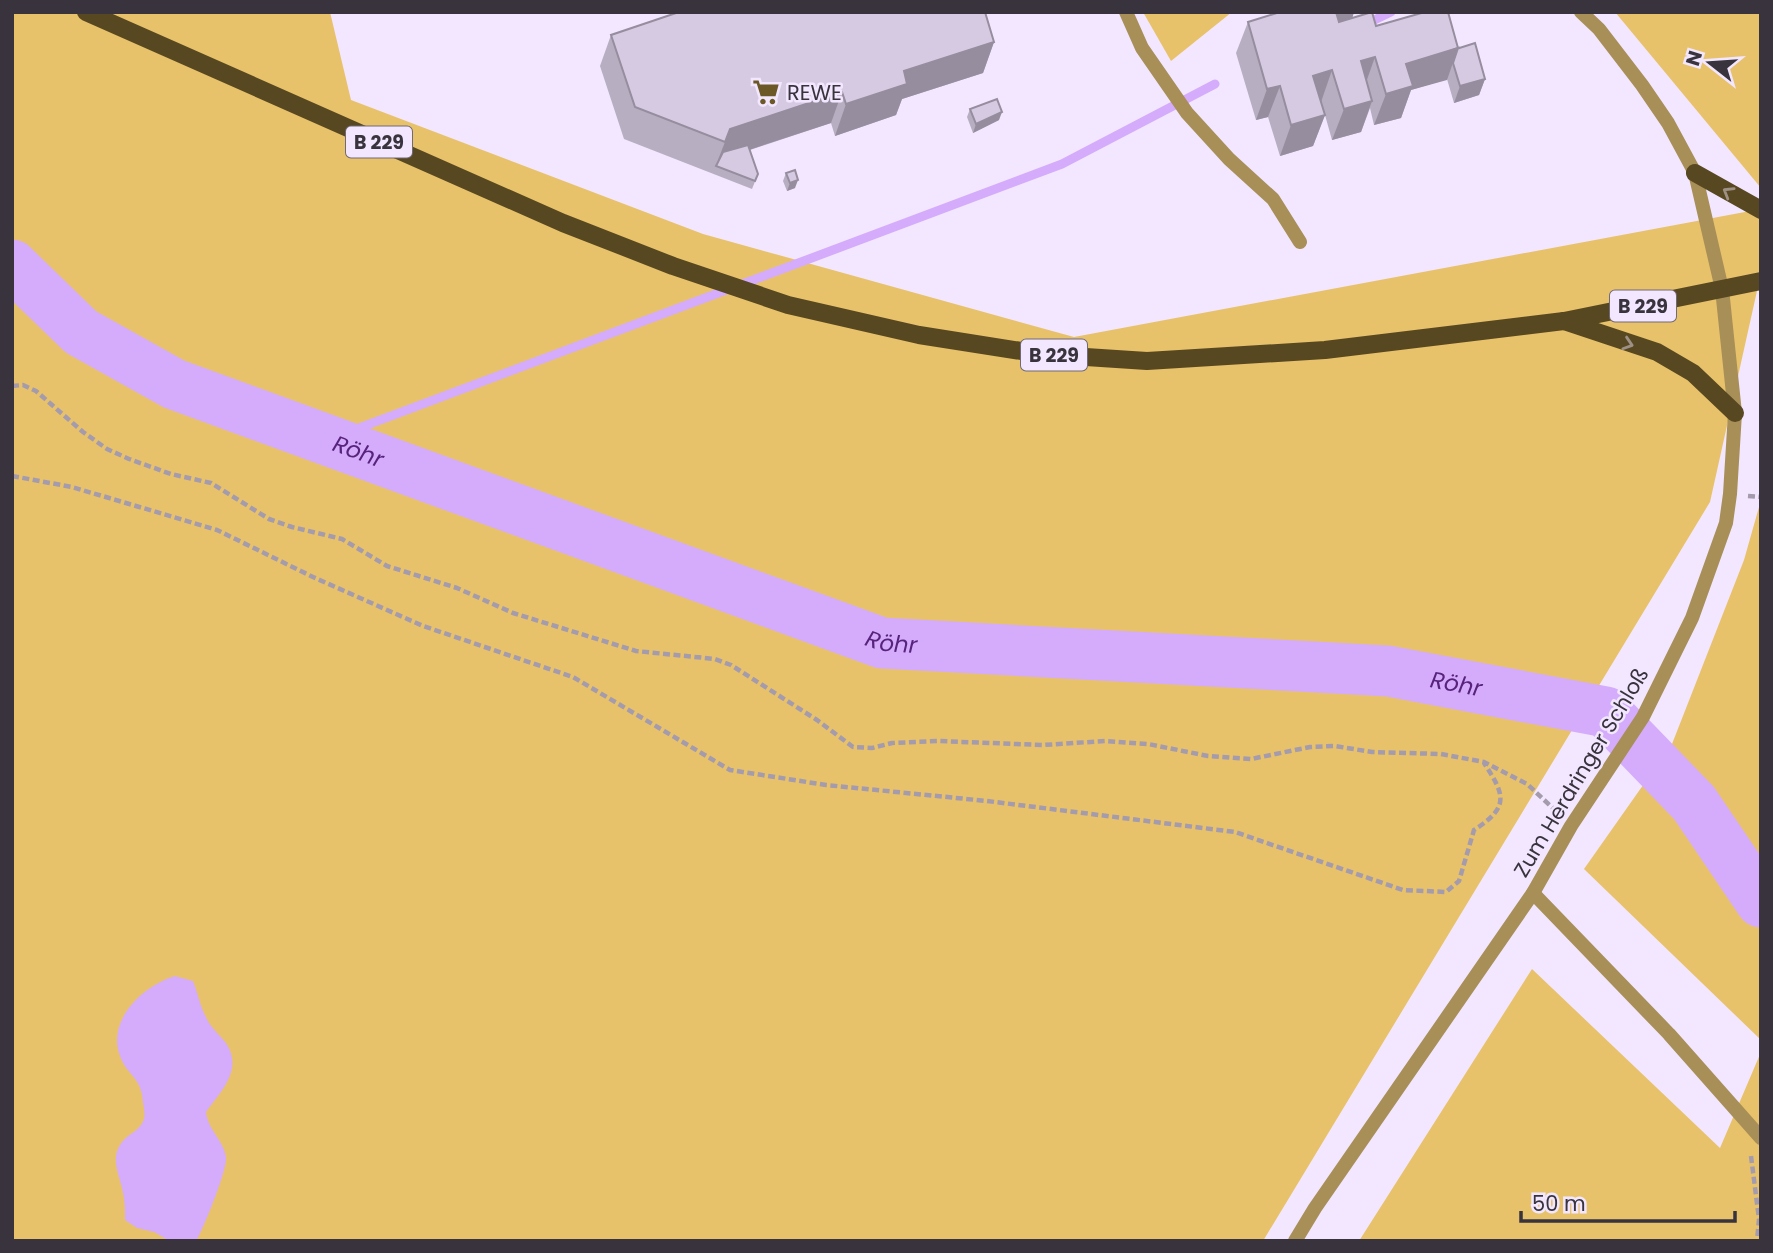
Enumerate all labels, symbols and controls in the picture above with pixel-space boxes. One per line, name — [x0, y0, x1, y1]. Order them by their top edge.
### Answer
north arrow — [1675, 28, 1745, 98]
text: N — [1679, 47, 1709, 69]
supermarket icon: REWE — [751, 77, 781, 107]
place label: REWE — [787, 78, 842, 107]
road number: B 229 — [346, 126, 412, 158]
one-way arrow — [1722, 187, 1735, 200]
road number: B 229 — [1610, 290, 1676, 322]
one-way arrow — [1622, 335, 1634, 350]
road number: B 229 — [1021, 340, 1087, 370]
water label: Röhr — [328, 427, 390, 476]
water label: Röhr — [861, 622, 920, 661]
street label: Zum Herdringer Schloß — [1507, 662, 1655, 882]
water label: Röhr — [1428, 663, 1486, 705]
scale bar — [1521, 1180, 1734, 1224]
text: 50 m — [1532, 1189, 1586, 1218]

